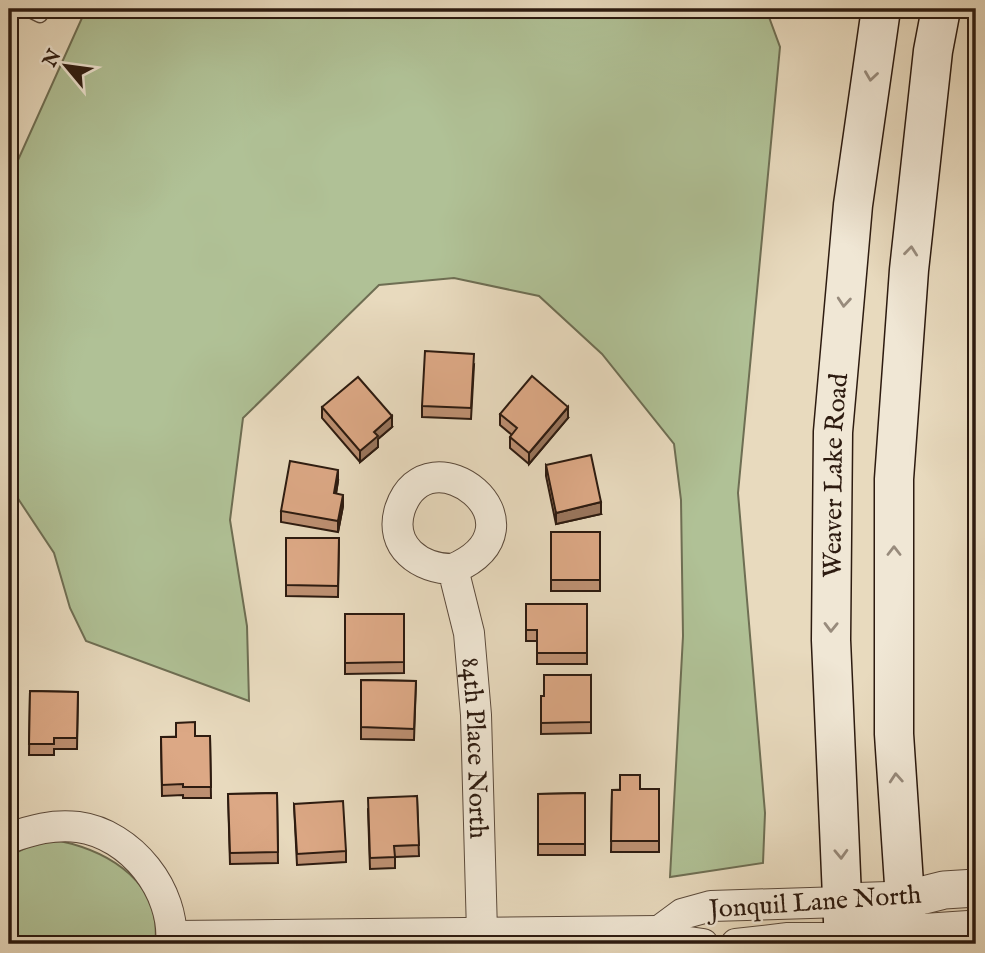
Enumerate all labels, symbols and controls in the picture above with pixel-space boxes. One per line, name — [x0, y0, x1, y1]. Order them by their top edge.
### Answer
north arrow — [32, 32, 102, 102]
text: N — [38, 45, 68, 73]
one-way arrow — [864, 70, 879, 82]
one-way arrow — [904, 245, 919, 256]
one-way arrow — [837, 296, 852, 308]
street label: Weaver Lake Road — [817, 372, 856, 578]
one-way arrow — [886, 545, 902, 556]
one-way arrow — [823, 622, 839, 633]
street label: 84th Place North — [453, 656, 494, 840]
one-way arrow — [889, 773, 904, 784]
one-way arrow — [833, 849, 848, 860]
street label: Jonquil Lane North — [705, 879, 923, 927]

